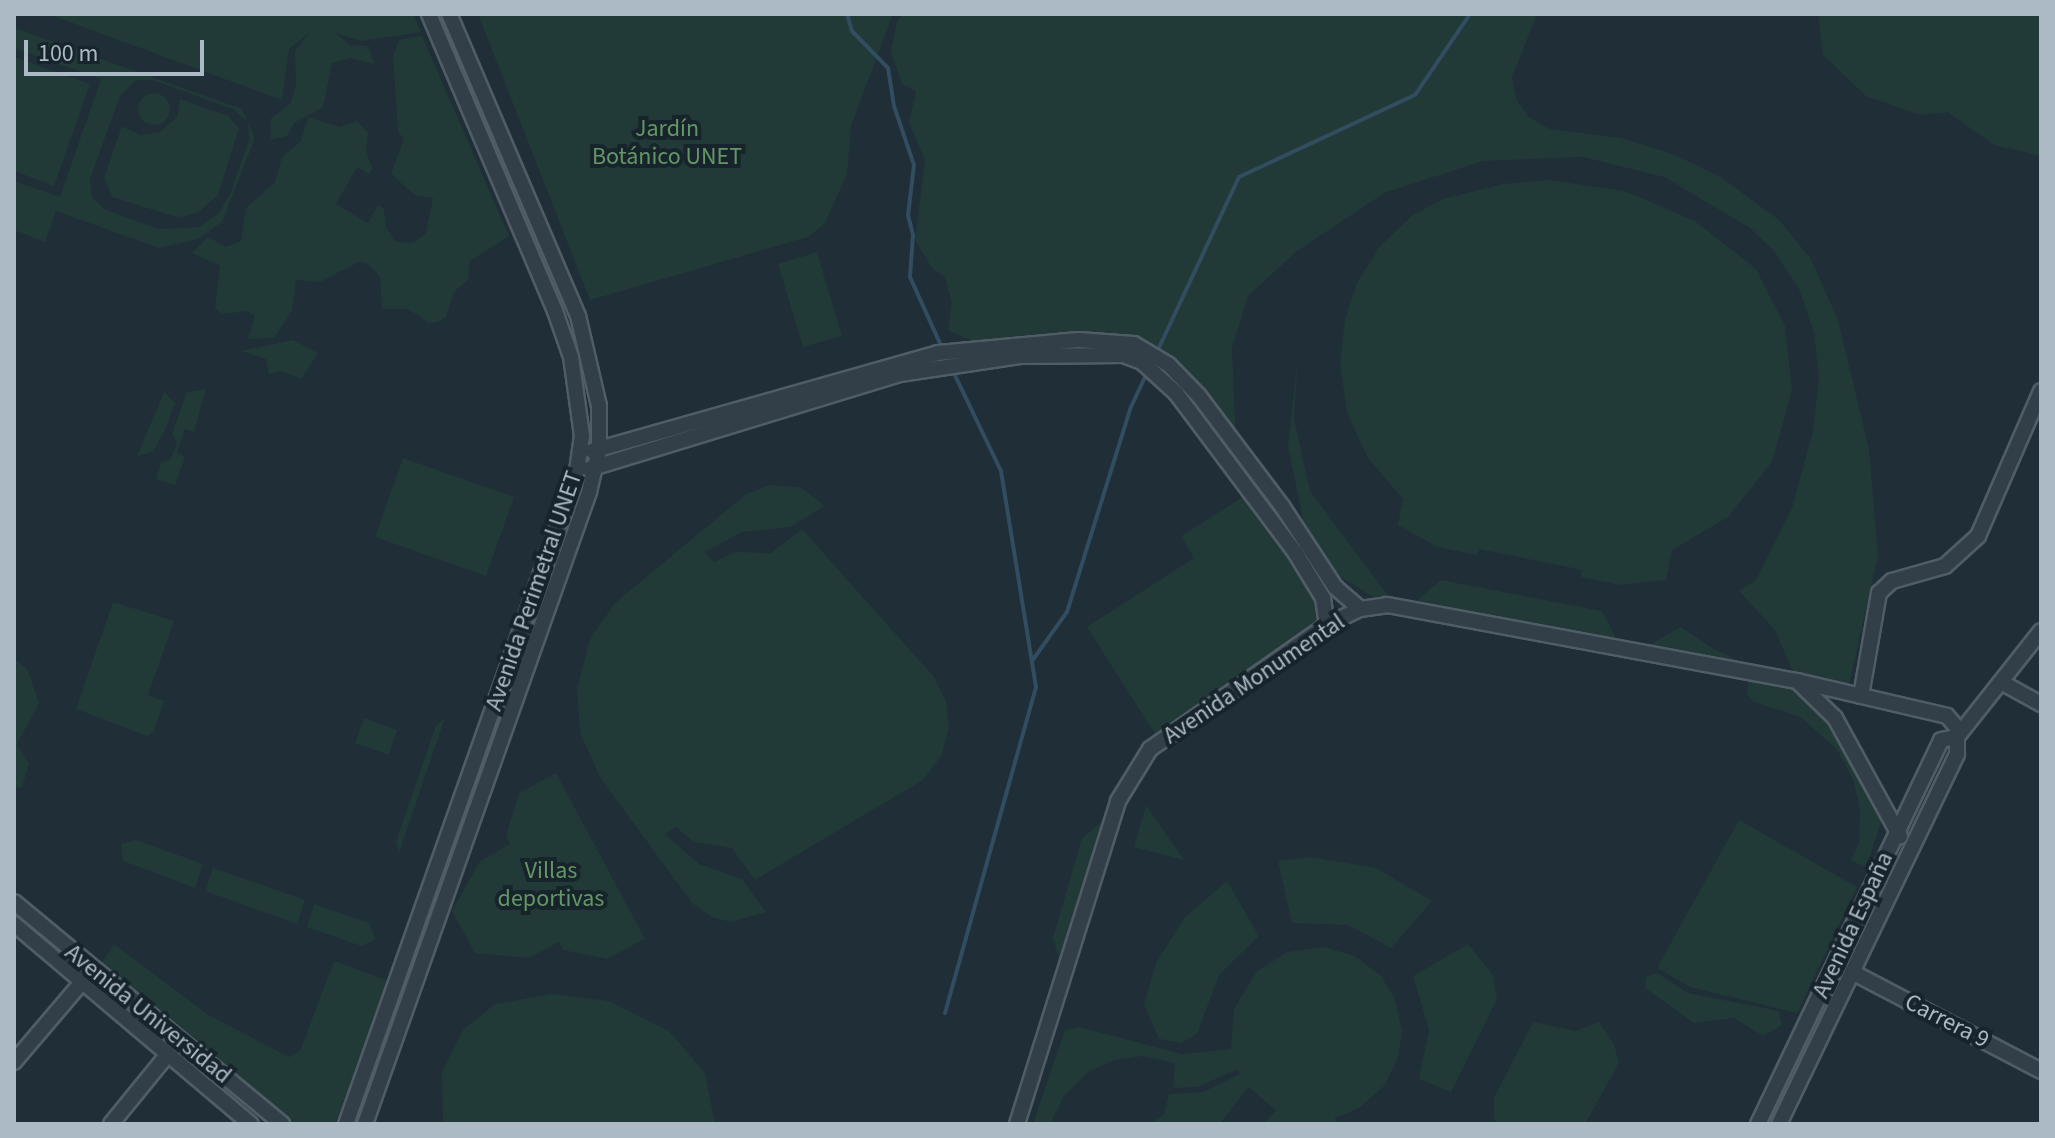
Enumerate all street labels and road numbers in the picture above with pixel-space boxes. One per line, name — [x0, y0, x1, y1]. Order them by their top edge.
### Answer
street label: Avenida Perimetral UNET — [479, 468, 589, 714]
street label: Avenida Monumental — [1158, 608, 1350, 750]
street label: Avenida España — [1807, 847, 1899, 1003]
street label: Avenida Universidad — [59, 938, 237, 1090]
street label: Carrera 9 — [1900, 988, 1994, 1054]

